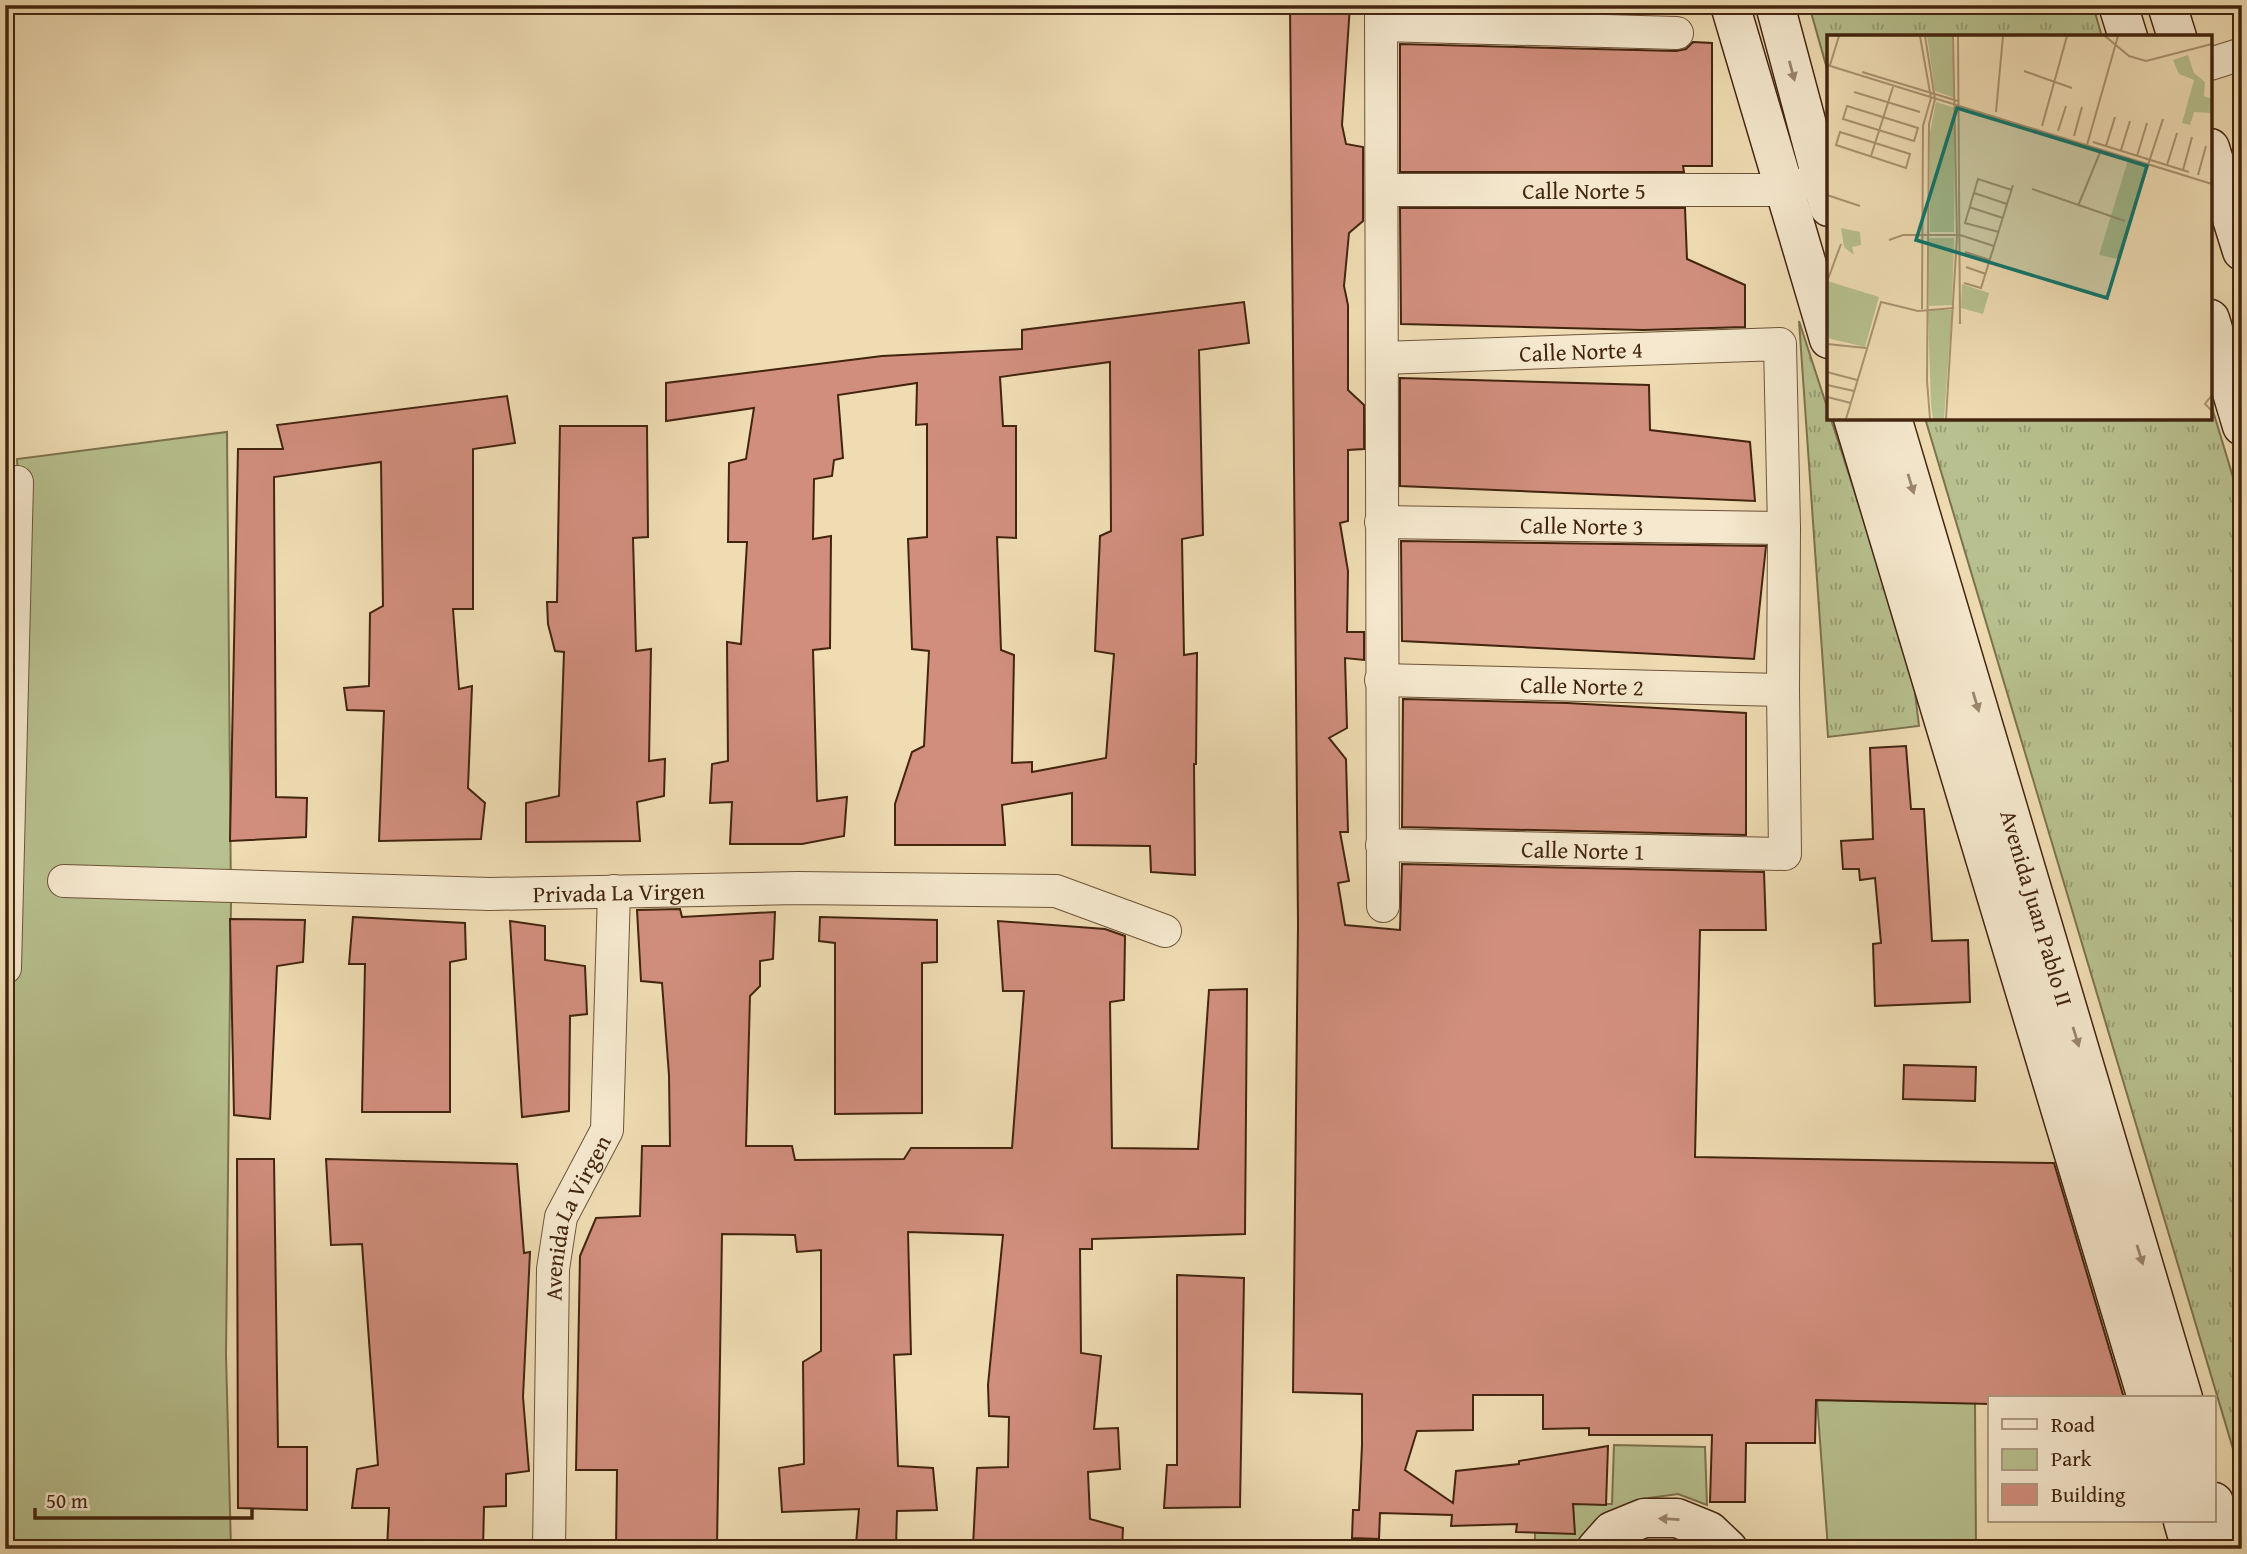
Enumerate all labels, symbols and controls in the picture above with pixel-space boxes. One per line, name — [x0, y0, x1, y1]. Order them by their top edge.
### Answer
inset map — [1827, 35, 2212, 420]
one-way arrow — [1787, 60, 1798, 82]
street label: Calle Norte 5 — [1522, 174, 1646, 207]
street label: Calle Norte 4 — [1519, 332, 1643, 370]
one-way arrow — [1907, 473, 1917, 494]
street label: Calle Norte 3 — [1520, 508, 1644, 542]
street label: Calle Norte 2 — [1520, 667, 1644, 703]
one-way arrow — [1972, 691, 1982, 712]
street label: Avenida Juan Pablo II — [1993, 806, 2082, 1010]
street label: Calle Norte 1 — [1521, 832, 1645, 867]
street label: Privada La Virgen — [533, 873, 705, 910]
one-way arrow — [2071, 1027, 2081, 1048]
street label: Avenida La Virgen — [536, 1129, 618, 1301]
one-way arrow — [2136, 1245, 2146, 1266]
legend — [1988, 1396, 2216, 1522]
text: Road — [2051, 1409, 2096, 1440]
text: Park — [2051, 1443, 2092, 1474]
scale bar — [35, 1477, 252, 1521]
text: Building — [2051, 1479, 2126, 1510]
text: 50 m — [46, 1485, 88, 1516]
one-way arrow — [1658, 1513, 1680, 1524]

